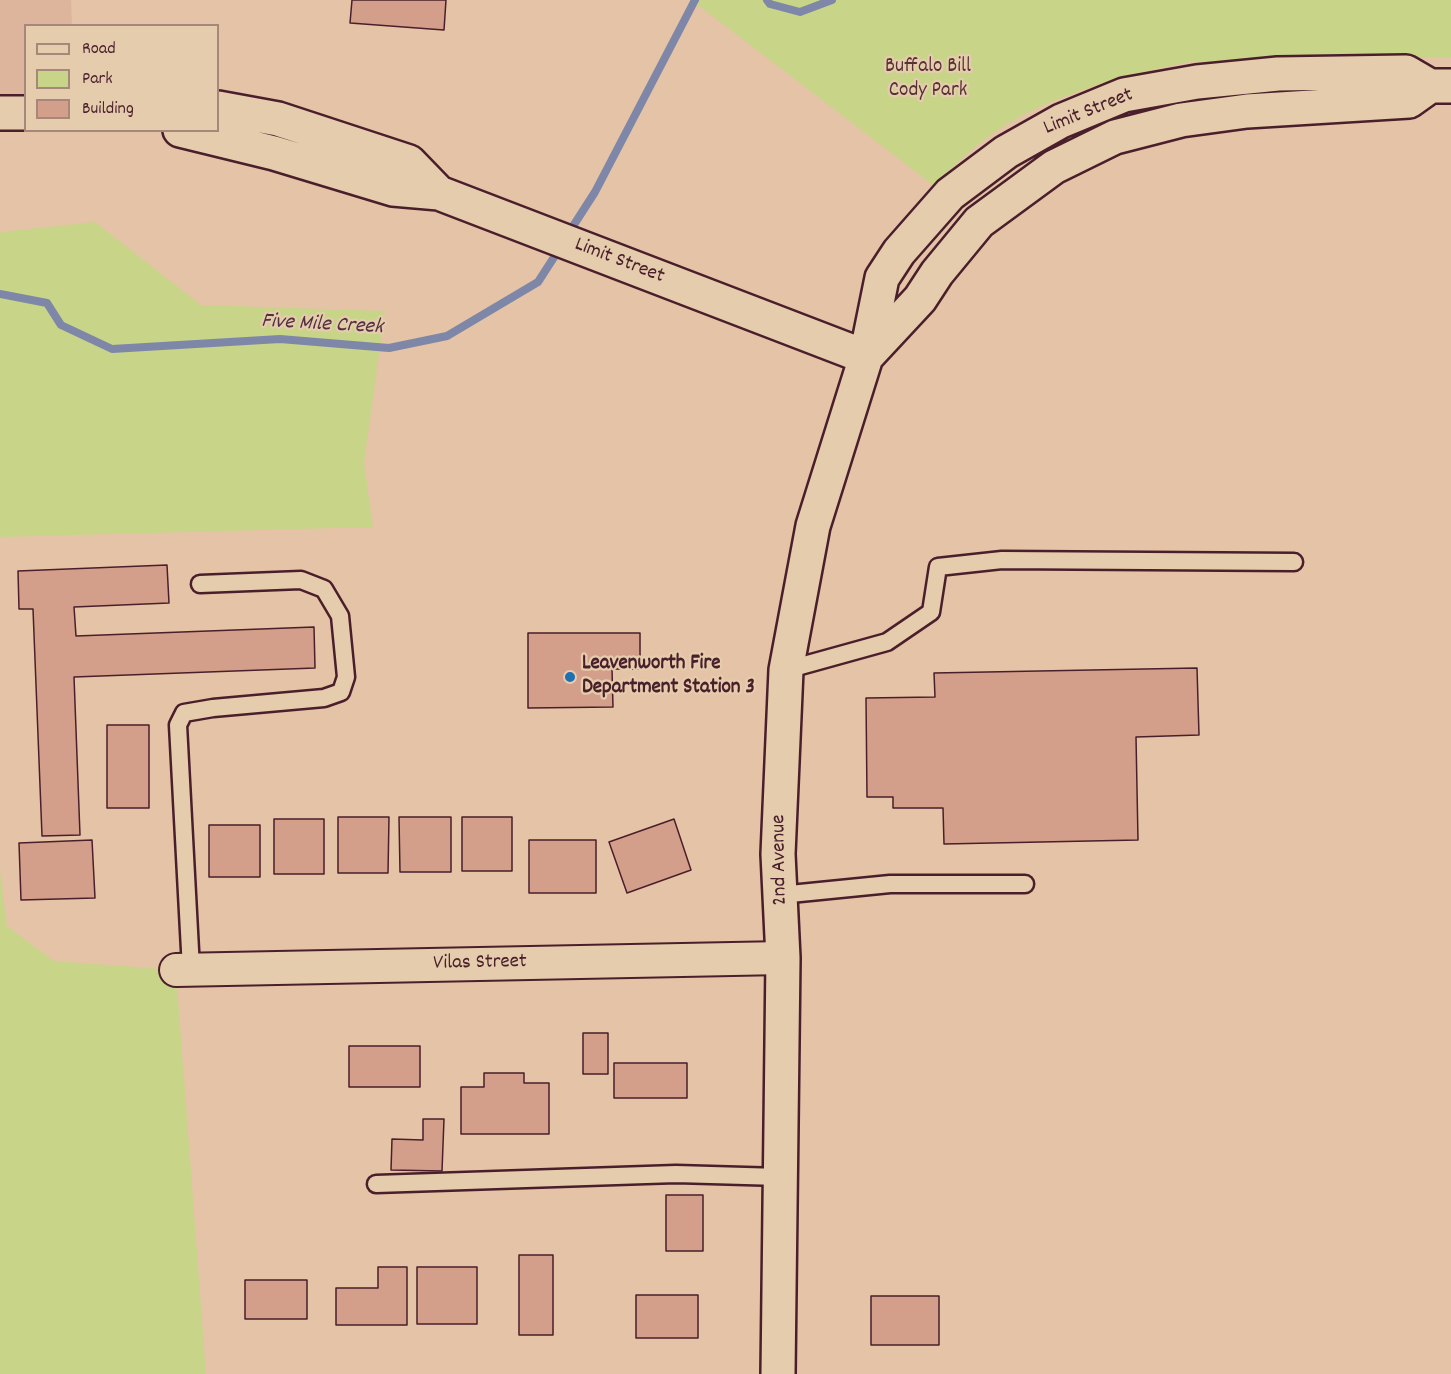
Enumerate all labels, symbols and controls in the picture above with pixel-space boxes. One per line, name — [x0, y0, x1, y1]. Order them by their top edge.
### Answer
legend — [24, 24, 219, 132]
text: Road — [82, 37, 116, 62]
park label: Buffalo Bill Cody Park — [885, 55, 971, 105]
text: Park — [82, 67, 113, 92]
street label: Limit Street — [1041, 84, 1137, 142]
text: Building — [82, 97, 134, 122]
street label: Limit Street — [570, 233, 668, 291]
water label: Five Mile Creek — [260, 310, 384, 342]
place label: Leavenworth Fire Department Station 3 — [582, 652, 755, 702]
marker: Leavenworth Fire Department Station 3 — [563, 670, 577, 684]
street label: 2nd Avenue — [768, 814, 794, 906]
street label: Vilas Street — [433, 951, 527, 977]

